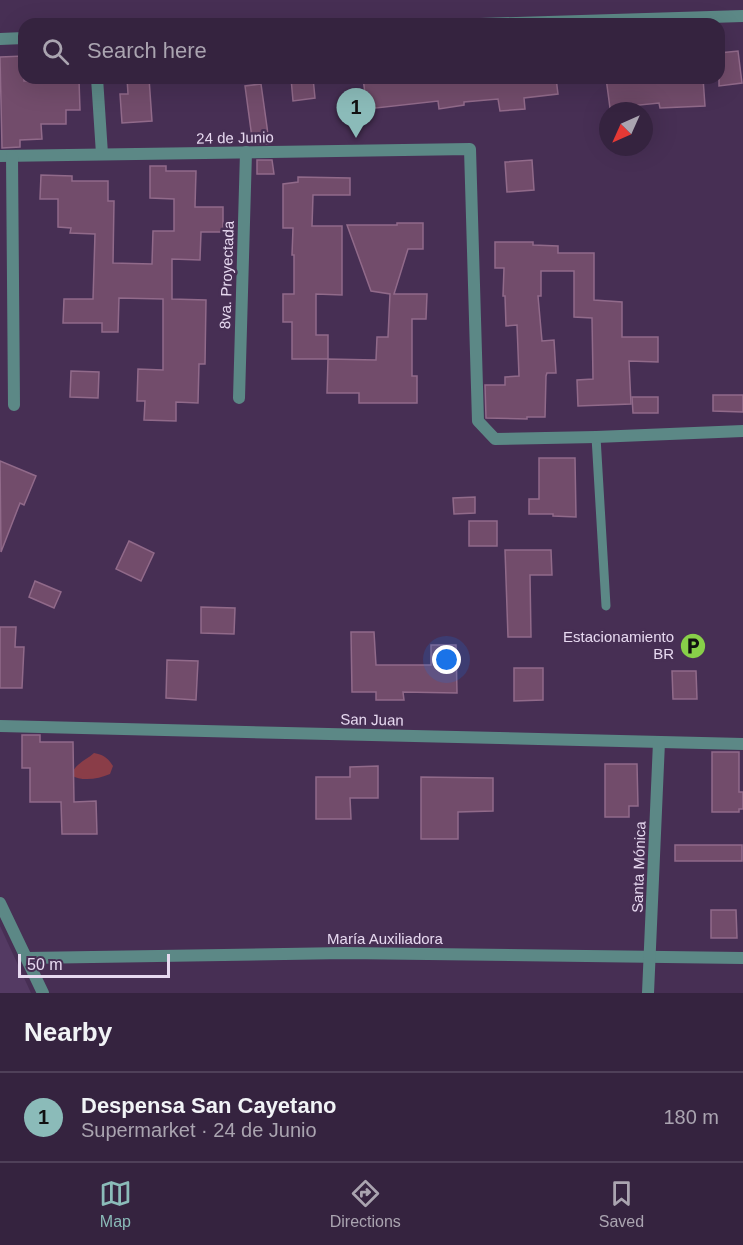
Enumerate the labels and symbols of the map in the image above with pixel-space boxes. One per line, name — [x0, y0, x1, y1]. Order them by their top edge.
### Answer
pin: 1 — [336, 88, 376, 138]
north arrow — [599, 102, 653, 156]
street label: 24 de Junio — [196, 128, 274, 147]
street label: 8va. Proyectada — [216, 220, 237, 329]
place label: Estacionamiento BR — [563, 628, 674, 662]
parking icon: Estacionamiento BR — [678, 631, 708, 661]
your location — [432, 645, 461, 674]
street label: San Juan — [340, 710, 404, 729]
street label: Santa Mónica — [628, 820, 649, 913]
street label: María Auxiliadora — [327, 930, 444, 947]
scale bar — [18, 951, 170, 978]

